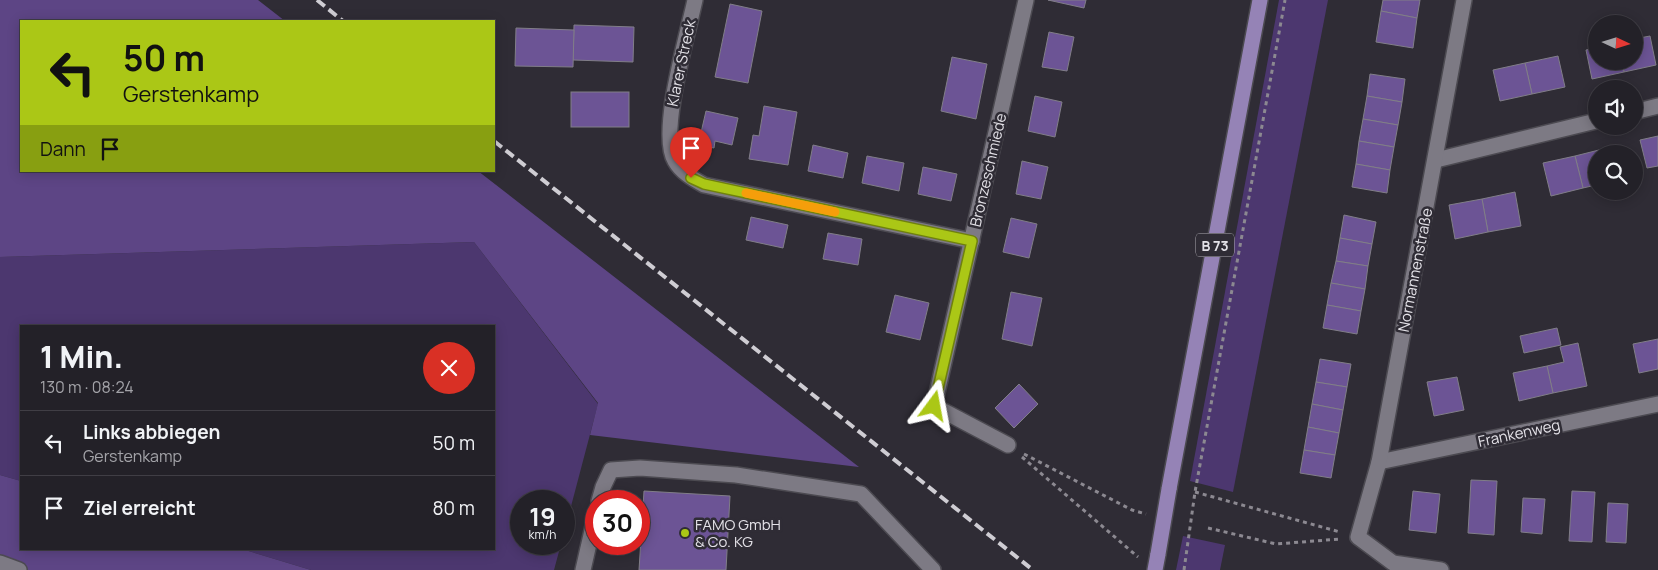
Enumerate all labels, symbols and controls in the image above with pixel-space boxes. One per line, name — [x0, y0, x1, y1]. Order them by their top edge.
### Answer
north arrow — [1588, 15, 1642, 70]
map controls — [1588, 15, 1643, 200]
street label: Klarer Streck — [662, 17, 701, 108]
text: 50 m — [123, 34, 205, 82]
icon: left — [40, 40, 105, 105]
text: Gerstenkamp — [123, 79, 259, 109]
button: sound — [1588, 80, 1643, 135]
street label: Bronzeschmiede — [965, 111, 1011, 229]
pin — [670, 127, 712, 178]
icon: arrive — [677, 134, 705, 162]
icon: arrive — [96, 135, 124, 163]
text: Dann — [40, 136, 86, 162]
button: search — [1588, 145, 1643, 200]
street label: Normannenstraße — [1393, 206, 1437, 334]
road number: B 73 — [1196, 234, 1234, 256]
text: 1 Min. — [40, 336, 123, 377]
button: close — [423, 342, 475, 394]
text: 130 m · 08:24 — [40, 376, 134, 398]
position arrow — [907, 379, 959, 431]
street label: Frankenweg — [1476, 414, 1562, 452]
text: Links abbiegen — [83, 419, 220, 445]
icon: left — [40, 429, 68, 457]
text: 50 m — [433, 430, 475, 456]
text: Gerstenkamp — [83, 445, 182, 467]
speed limit sign: 30 — [585, 490, 650, 555]
icon: arrive — [40, 494, 68, 522]
text: Ziel erreicht — [83, 495, 196, 521]
text: 80 m — [432, 495, 475, 521]
text: 19 — [529, 499, 556, 534]
place label: FAMO GmbH & Co. KG — [695, 514, 781, 552]
text: km/h — [529, 526, 556, 543]
marker: FAMO GmbH & Co. KG — [679, 527, 691, 539]

